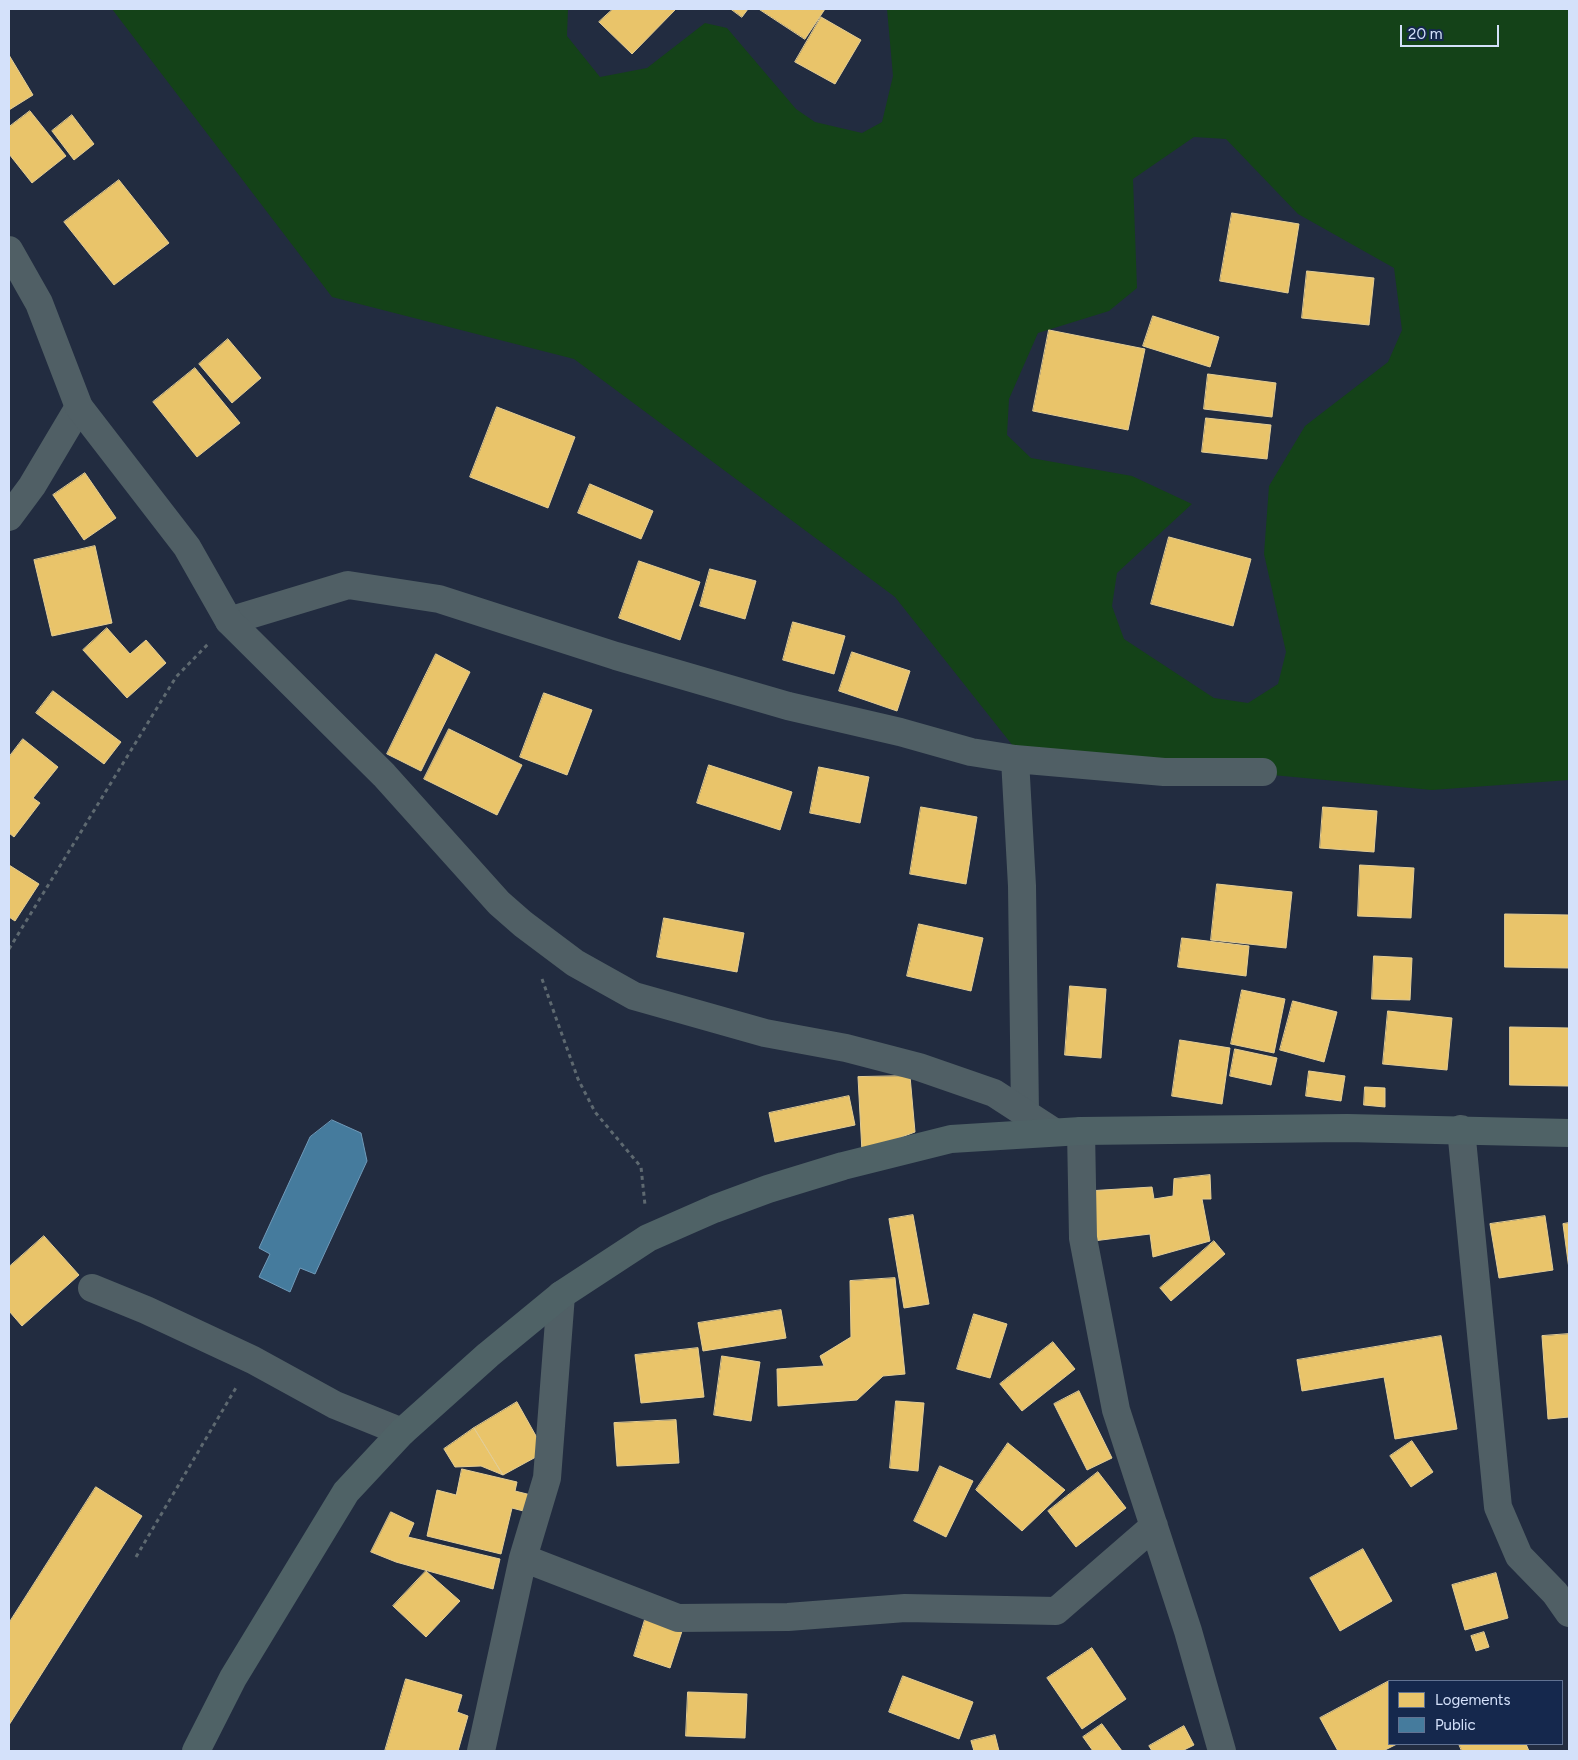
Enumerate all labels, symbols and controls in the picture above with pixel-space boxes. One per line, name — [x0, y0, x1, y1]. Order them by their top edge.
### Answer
scale bar — [1403, 15, 1502, 47]
text: 20 m — [1408, 25, 1442, 43]
legend — [1388, 1680, 1563, 1745]
text: Logements — [1435, 1691, 1510, 1709]
text: Public — [1435, 1716, 1476, 1734]

